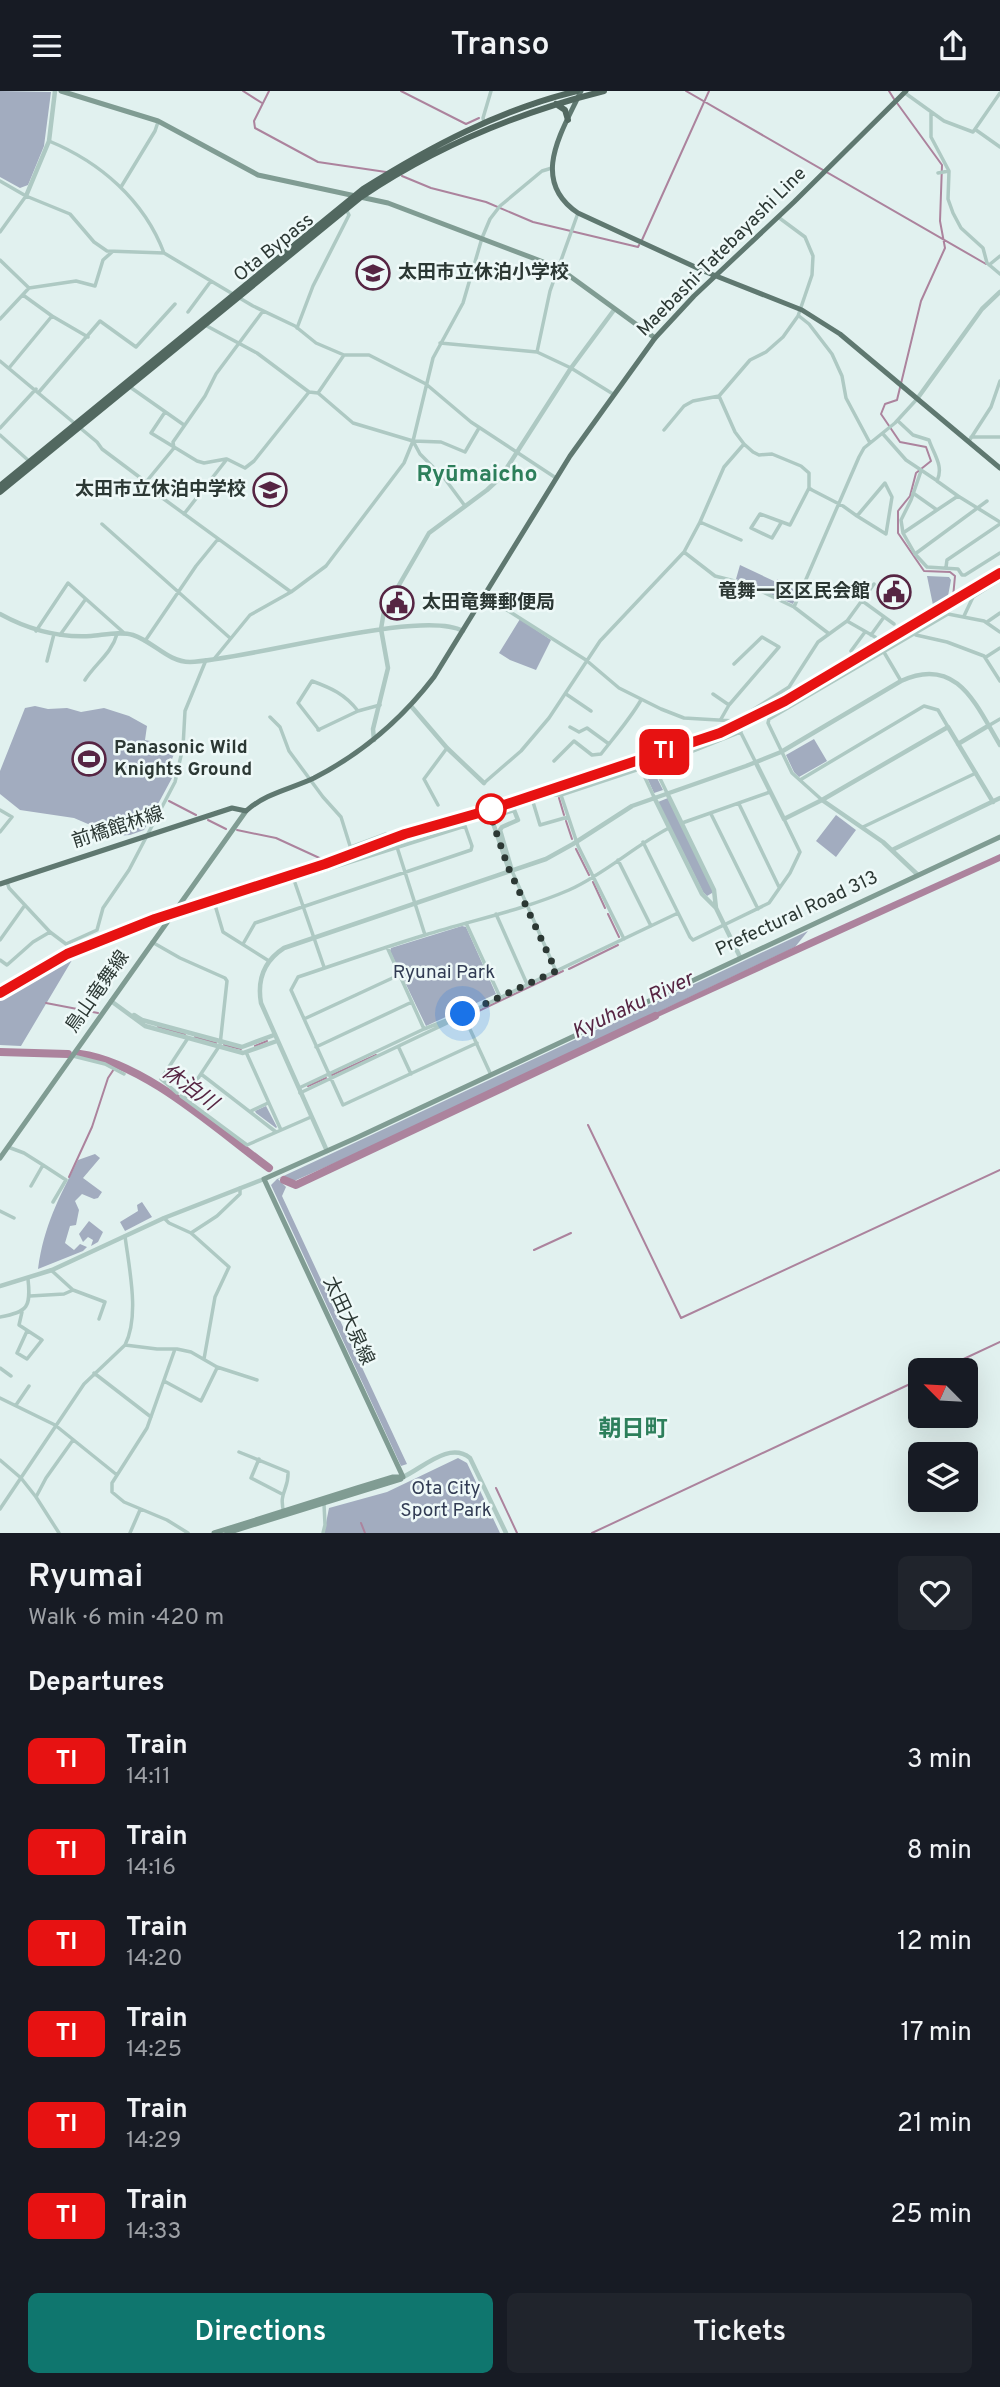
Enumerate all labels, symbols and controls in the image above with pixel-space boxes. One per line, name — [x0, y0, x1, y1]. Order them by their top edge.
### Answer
text: Transo — [451, 26, 549, 66]
icon: menu — [28, 27, 66, 65]
icon: share — [934, 27, 972, 65]
street label: Maebashi-Tatebayashi Line — [632, 162, 812, 342]
street label: Ota Bypass — [229, 208, 319, 288]
school or university icon: 太田市立休泊小学校 — [354, 254, 392, 292]
place label: 太田市立休泊小学校 — [398, 261, 569, 285]
district label: Ryūmaicho — [417, 461, 537, 490]
school or university icon: 太田市立休泊中学校 — [251, 471, 289, 509]
place label: 太田市立休泊中学校 — [75, 478, 246, 502]
public building icon: 竜舞一区区民会館 — [875, 573, 913, 611]
place label: 竜舞一区区民会館 — [718, 580, 870, 604]
public building icon: 太田竜舞郵便局 — [378, 584, 416, 622]
place label: 太田竜舞郵便局 — [422, 591, 555, 615]
line badge: TI — [632, 729, 696, 775]
place label: Panasonic Wild Knights Ground — [114, 736, 252, 782]
text: TI — [653, 737, 675, 767]
sports icon: Panasonic Wild Knights Ground — [70, 740, 108, 778]
unlabelled marker — [476, 794, 506, 824]
street label: 前橋館林線 — [69, 802, 167, 854]
street label: Prefectural Road 313 — [712, 866, 882, 962]
street label: 鳥山竜舞線 — [61, 946, 135, 1038]
park label: Ryunai Park — [393, 961, 495, 985]
water label: Kyuhaku River — [568, 965, 700, 1046]
your location — [445, 996, 480, 1031]
water label: 休泊川 — [156, 1059, 224, 1119]
street label: 太田大泉線 — [317, 1273, 379, 1369]
north arrow — [908, 1358, 978, 1428]
map controls — [908, 1358, 978, 1512]
district label: 朝日町 — [599, 1416, 668, 1445]
button: layers — [908, 1442, 978, 1512]
park label: Ota City Sport Park — [400, 1477, 492, 1523]
button: heart — [898, 1556, 972, 1630]
text: Ryumai — [28, 1557, 143, 1599]
text: Walk · 6 min · 420 m — [28, 1604, 224, 1633]
text: Departures — [28, 1667, 165, 1700]
text: Train — [126, 1730, 188, 1763]
text: 3 min — [907, 1744, 972, 1777]
text: TI — [56, 1746, 77, 1776]
text: 14:11 — [126, 1763, 171, 1792]
text: Train — [126, 1821, 188, 1854]
text: 8 min — [907, 1835, 972, 1868]
text: TI — [56, 1837, 77, 1867]
text: 14:16 — [126, 1854, 176, 1883]
text: Train — [126, 1912, 188, 1945]
text: 12 min — [897, 1926, 972, 1959]
text: TI — [56, 1928, 77, 1958]
text: 14:20 — [126, 1945, 182, 1974]
text: Train — [126, 2003, 188, 2036]
text: 17 min — [900, 2017, 972, 2050]
text: TI — [56, 2019, 77, 2049]
text: 14:25 — [126, 2036, 182, 2065]
text: Train — [126, 2094, 188, 2127]
text: 21 min — [897, 2108, 972, 2141]
text: TI — [56, 2110, 77, 2140]
text: 14:29 — [126, 2127, 181, 2156]
text: Train — [126, 2185, 188, 2218]
text: 25 min — [891, 2199, 972, 2232]
text: TI — [56, 2201, 77, 2231]
text: 14:33 — [126, 2218, 181, 2247]
button: Directions — [28, 2293, 493, 2373]
button: Tickets — [507, 2293, 972, 2373]

